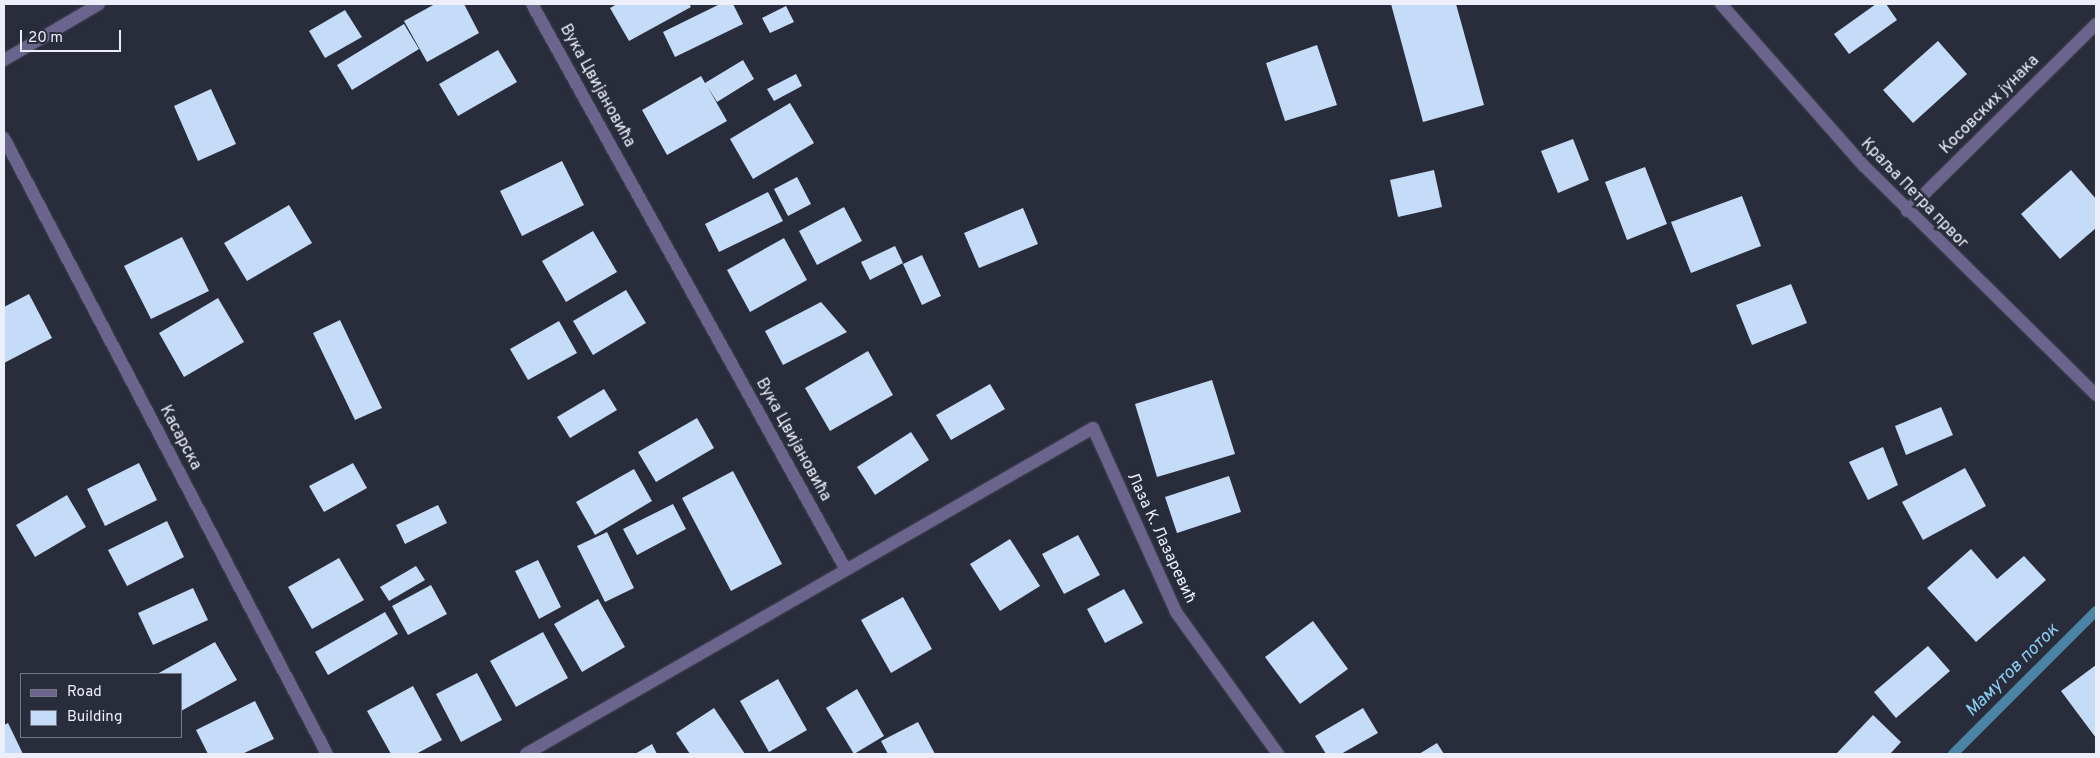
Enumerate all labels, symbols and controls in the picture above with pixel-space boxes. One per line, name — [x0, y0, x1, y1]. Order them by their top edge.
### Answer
scale bar — [22, 20, 124, 52]
street label: Вука Цвијановића — [555, 21, 639, 151]
text: 20 m — [28, 29, 63, 48]
street label: Косовских јунака — [1936, 51, 2044, 159]
street label: Краља Петра првог — [1856, 135, 1972, 253]
street label: Вука Цвијановића — [751, 375, 835, 505]
street label: Касарска — [155, 402, 205, 474]
street label: Лаза К. Лазаревић — [1122, 470, 1200, 606]
water label: Мамутов поток — [1962, 620, 2064, 722]
legend — [20, 673, 182, 738]
text: Road — [67, 683, 102, 702]
text: Building — [67, 708, 122, 727]

